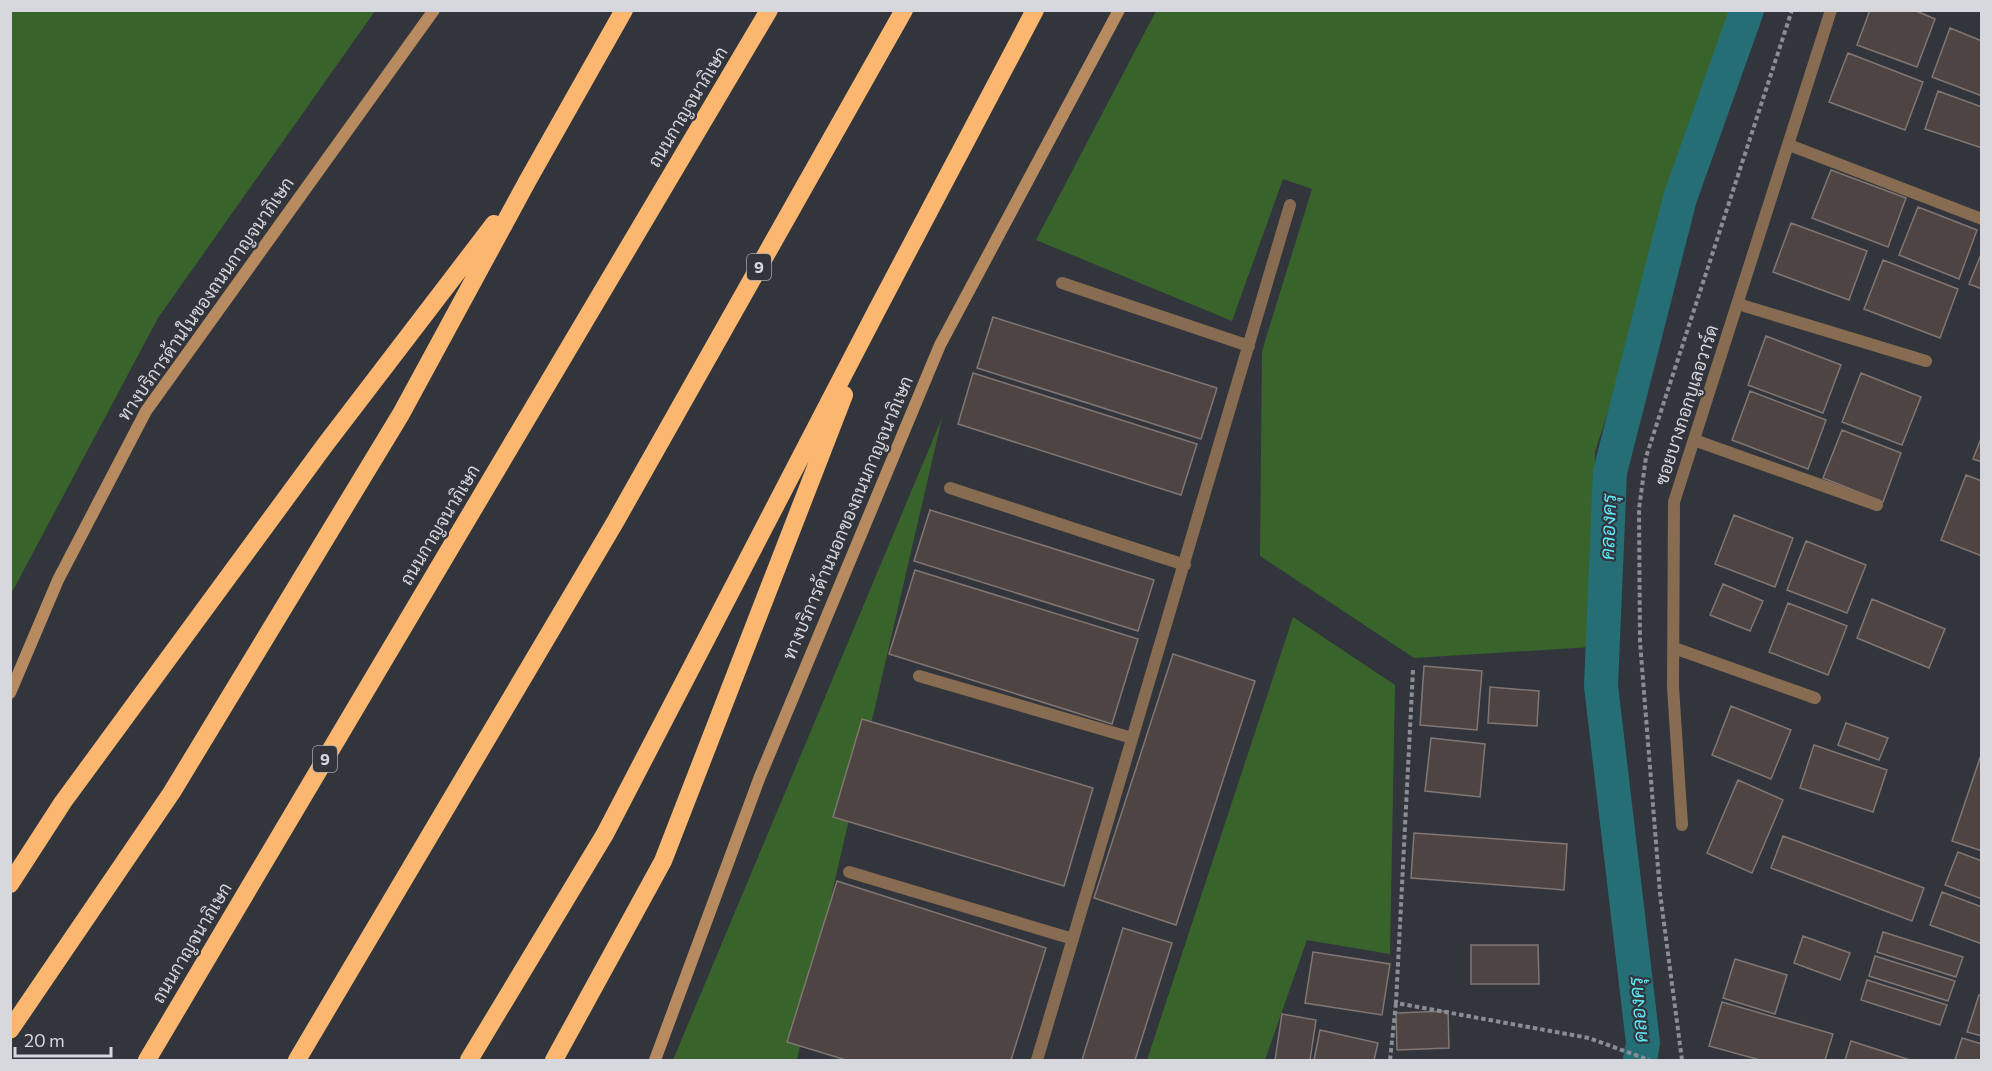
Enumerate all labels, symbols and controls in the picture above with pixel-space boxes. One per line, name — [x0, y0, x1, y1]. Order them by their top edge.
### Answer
street label: ถนนกาญจนาภิเษก — [642, 42, 733, 171]
street label: ทางบริการด้านในของถนนกาญจนาภิเษก — [112, 172, 299, 425]
road number: 9 — [747, 254, 771, 280]
street label: ซอยบางกอกบูเลอวาร์ด — [1649, 321, 1725, 489]
street label: ทางบริการด้านนอกของถนนกาญจนาภิเษก — [777, 372, 918, 663]
street label: ถนนกาญจนาภิเษก — [394, 460, 485, 589]
water label: คลองครุ — [1594, 492, 1623, 561]
road number: 9 — [313, 746, 337, 772]
street label: ถนนกาญจนาภิเษก — [146, 878, 237, 1007]
water label: คลองครุ — [1622, 974, 1655, 1044]
scale bar — [15, 1020, 111, 1058]
text: 20 m — [24, 1029, 65, 1051]

